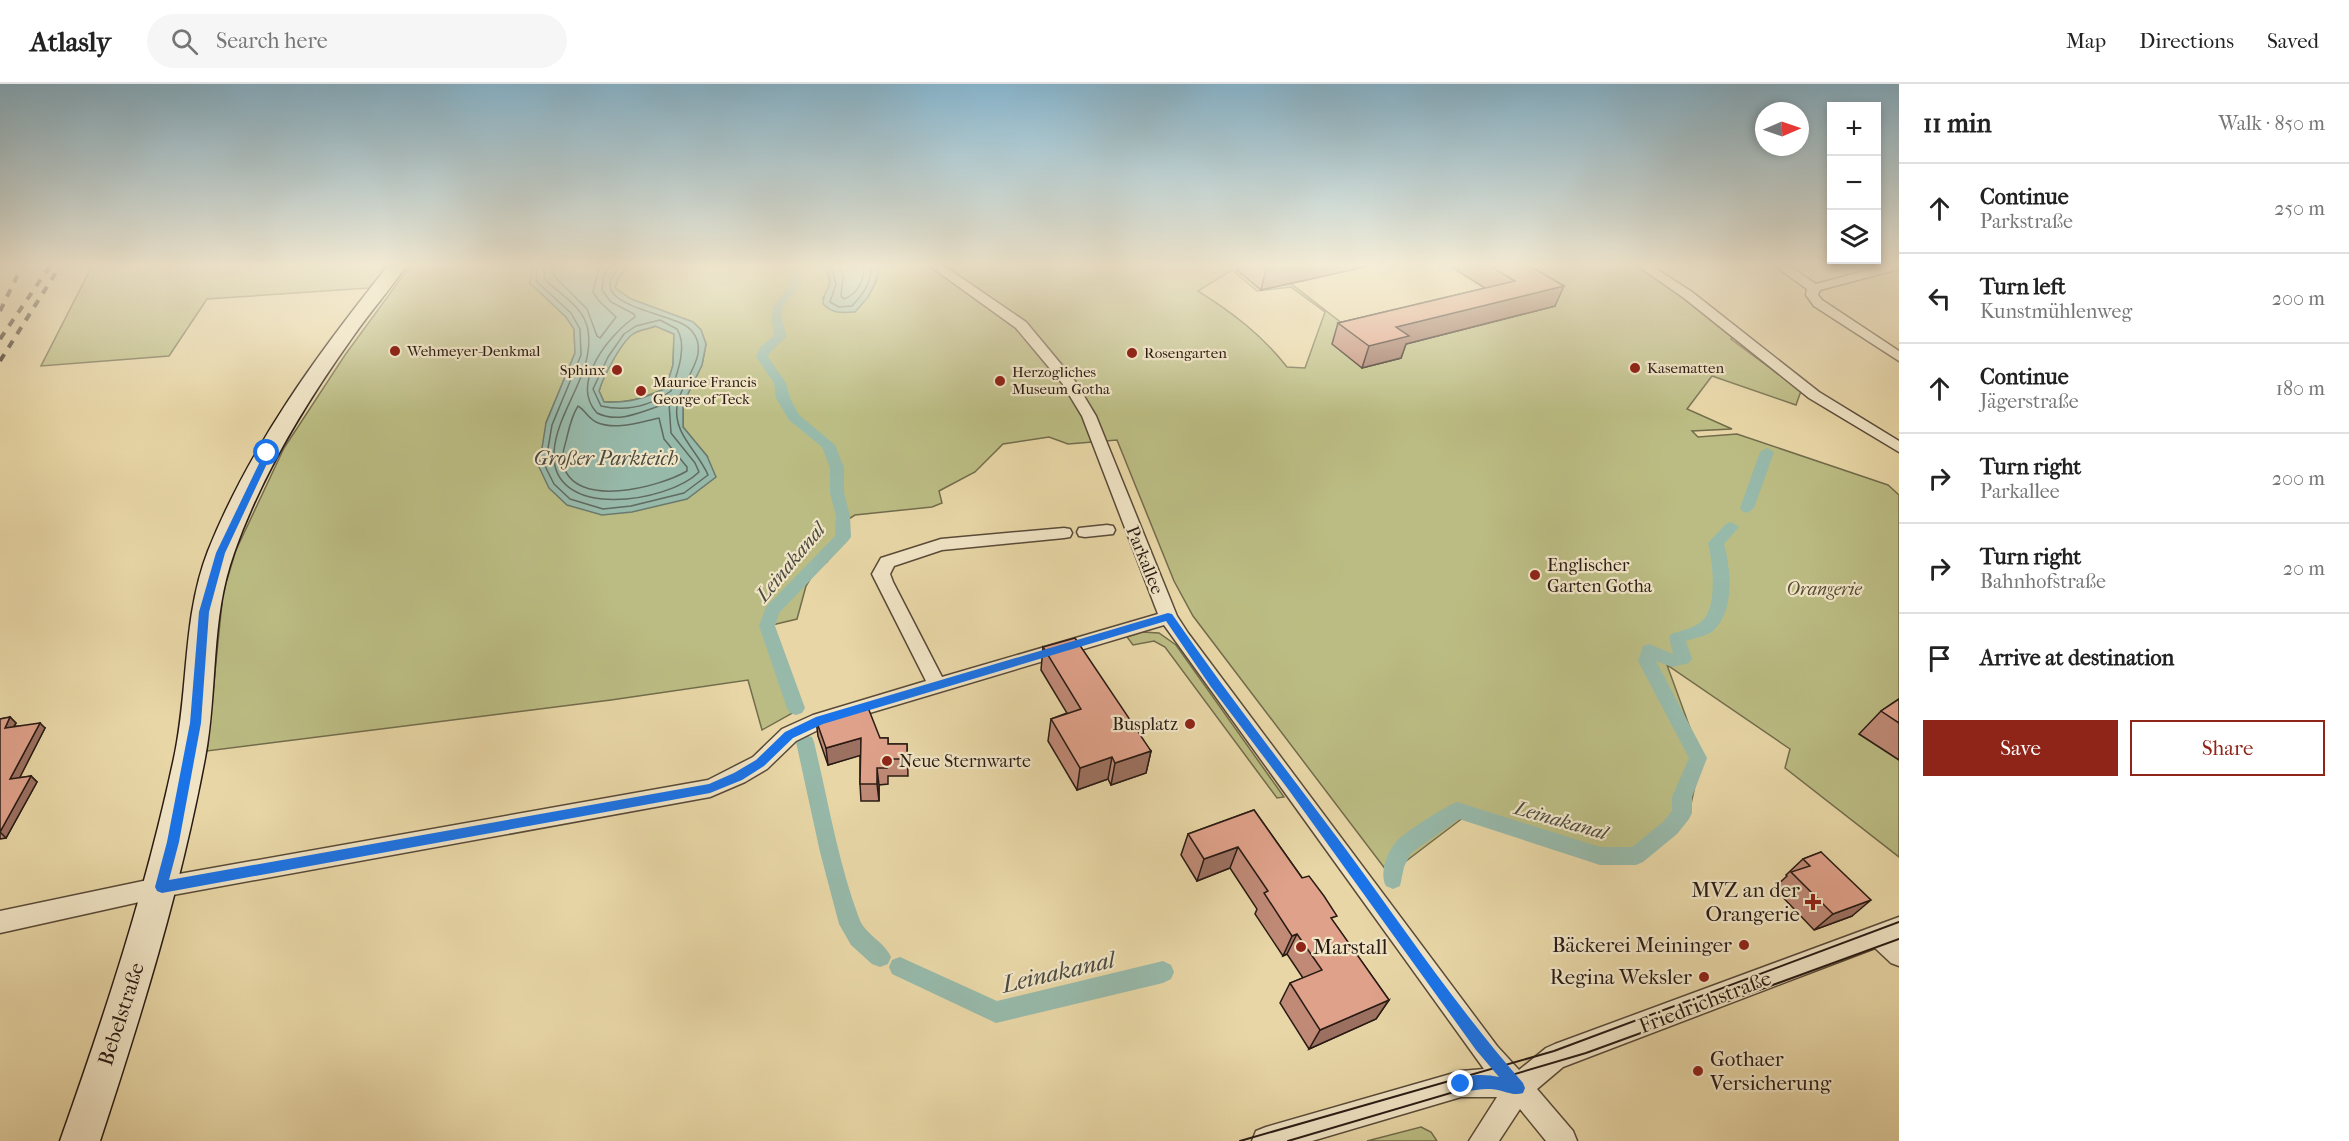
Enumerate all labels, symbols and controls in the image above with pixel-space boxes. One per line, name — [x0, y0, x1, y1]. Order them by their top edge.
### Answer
search box — [147, 14, 567, 68]
text: Atlasly — [30, 25, 111, 58]
icon: search — [168, 25, 201, 58]
text: Search here — [216, 28, 328, 54]
text: Map — [2066, 29, 2106, 53]
text: Directions — [2139, 29, 2234, 53]
text: Saved — [2267, 29, 2319, 53]
north arrow — [1755, 102, 1809, 156]
map controls — [1827, 102, 1881, 264]
button: + — [1827, 102, 1881, 156]
text: 11 min — [1923, 108, 1992, 139]
text: Walk · 850 m — [2218, 112, 2325, 135]
button: − — [1827, 156, 1881, 210]
text: Continue — [1980, 184, 2069, 210]
icon: ahead — [1923, 192, 1956, 225]
text: 250 m — [2274, 197, 2325, 220]
button: layers — [1827, 210, 1881, 264]
text: Parkstraße — [1980, 210, 2073, 233]
text: Turn left — [1980, 274, 2066, 300]
icon: left — [1923, 282, 1956, 315]
text: 200 m — [2272, 287, 2325, 310]
text: Kunstmühlenweg — [1980, 300, 2132, 323]
place label: Wehmeyer-Denkmal — [406, 342, 540, 360]
marker: Wehmeyer-Denkmal — [388, 344, 402, 358]
place label: Rosengarten — [1144, 344, 1227, 362]
marker: Rosengarten — [1125, 346, 1139, 360]
place label: Kasematten — [1647, 359, 1725, 377]
place label: Sphinx — [560, 361, 605, 379]
marker: Kasematten — [1628, 361, 1642, 375]
marker: Sphinx — [610, 363, 624, 377]
place label: Herzogliches Museum Gotha — [1012, 363, 1111, 398]
text: Continue — [1980, 364, 2069, 390]
icon: ahead — [1923, 372, 1956, 405]
place label: Maurice Francis George of Teck — [653, 373, 757, 408]
marker: Herzogliches Museum Gotha — [993, 374, 1007, 388]
text: 180 m — [2276, 377, 2325, 400]
marker: Maurice Francis George of Teck — [634, 384, 648, 398]
text: Jägerstraße — [1980, 390, 2079, 413]
route start — [253, 439, 279, 465]
water label: Großer Parkteich — [534, 447, 678, 470]
text: Turn right — [1980, 454, 2081, 480]
icon: right — [1923, 462, 1956, 495]
text: 200 m — [2272, 467, 2325, 490]
text: Parkallee — [1980, 480, 2060, 503]
water label: Leinakanal — [750, 517, 831, 608]
street label: Parkallee — [1121, 523, 1168, 597]
text: Turn right — [1980, 544, 2081, 570]
icon: right — [1923, 552, 1956, 585]
place label: Englischer Garten Gotha — [1547, 555, 1653, 597]
text: 20 m — [2283, 557, 2325, 580]
marker: Englischer Garten Gotha — [1528, 568, 1542, 582]
text: Bahnhofstraße — [1980, 570, 2106, 593]
park label: Orangerie — [1786, 579, 1862, 600]
icon: arrive — [1923, 642, 1956, 675]
text: Arrive at destination — [1980, 645, 2174, 671]
place label: Busplatz — [1112, 714, 1178, 735]
marker: Busplatz — [1183, 717, 1197, 731]
button: Save — [1923, 720, 2118, 776]
button: Share — [2130, 720, 2325, 776]
place label: Neue Sternwarte — [899, 751, 1031, 772]
marker: Neue Sternwarte — [880, 754, 894, 768]
water label: Leinakanal — [1510, 796, 1612, 845]
place label: MVZ an der Orangerie — [1691, 878, 1800, 926]
marker: MVZ an der Orangerie — [1804, 893, 1822, 911]
place label: Bäckerei Meininger — [1552, 933, 1732, 957]
place label: Marstall — [1313, 935, 1388, 959]
marker: Bäckerei Meininger — [1737, 938, 1751, 952]
marker: Marstall — [1294, 940, 1308, 954]
water label: Leinakanal — [997, 945, 1120, 999]
street label: Bebelstraße — [93, 959, 149, 1069]
place label: Regina Weksler — [1550, 965, 1692, 989]
street label: Friedrichstraße — [1635, 966, 1775, 1038]
marker: Regina Weksler — [1697, 970, 1711, 984]
place label: Gothaer Versicherung — [1709, 1047, 1832, 1095]
marker: Gothaer Versicherung — [1691, 1064, 1705, 1078]
route end — [1447, 1070, 1473, 1096]

